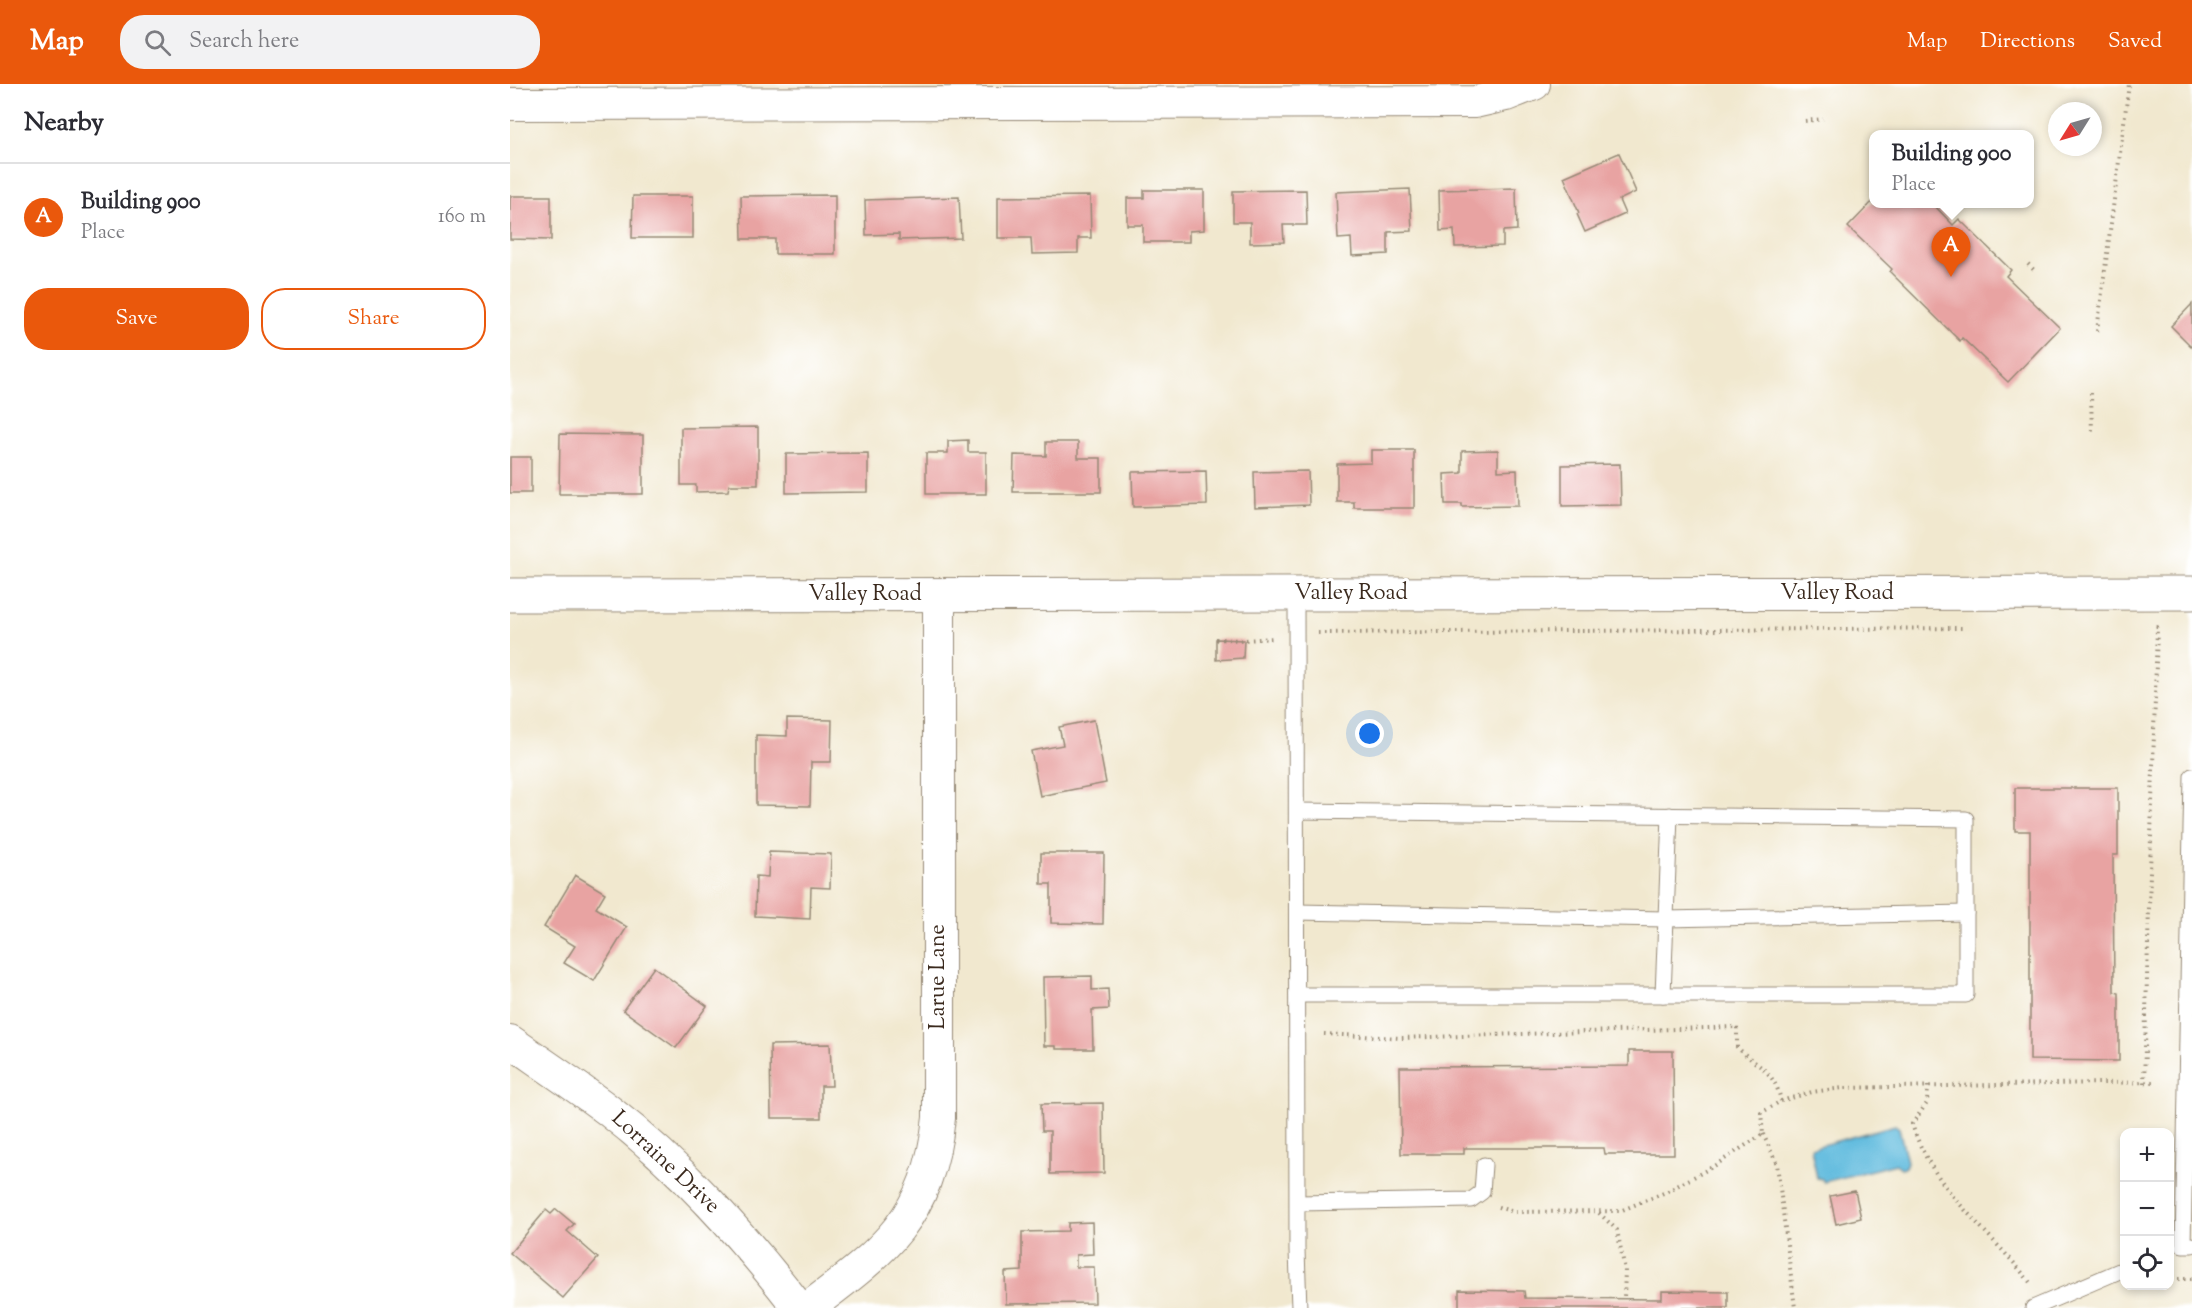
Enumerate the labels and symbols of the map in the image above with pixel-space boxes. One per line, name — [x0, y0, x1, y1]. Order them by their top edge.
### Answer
north arrow — [2048, 102, 2102, 156]
pin: A — [1932, 228, 1970, 277]
street label: Valley Road — [1294, 578, 1408, 610]
street label: Valley Road — [1780, 578, 1894, 610]
street label: Valley Road — [808, 579, 922, 611]
your location — [1355, 719, 1384, 748]
street label: Larue Lane — [923, 924, 955, 1030]
street label: Lorraine Drive — [603, 1104, 727, 1222]

